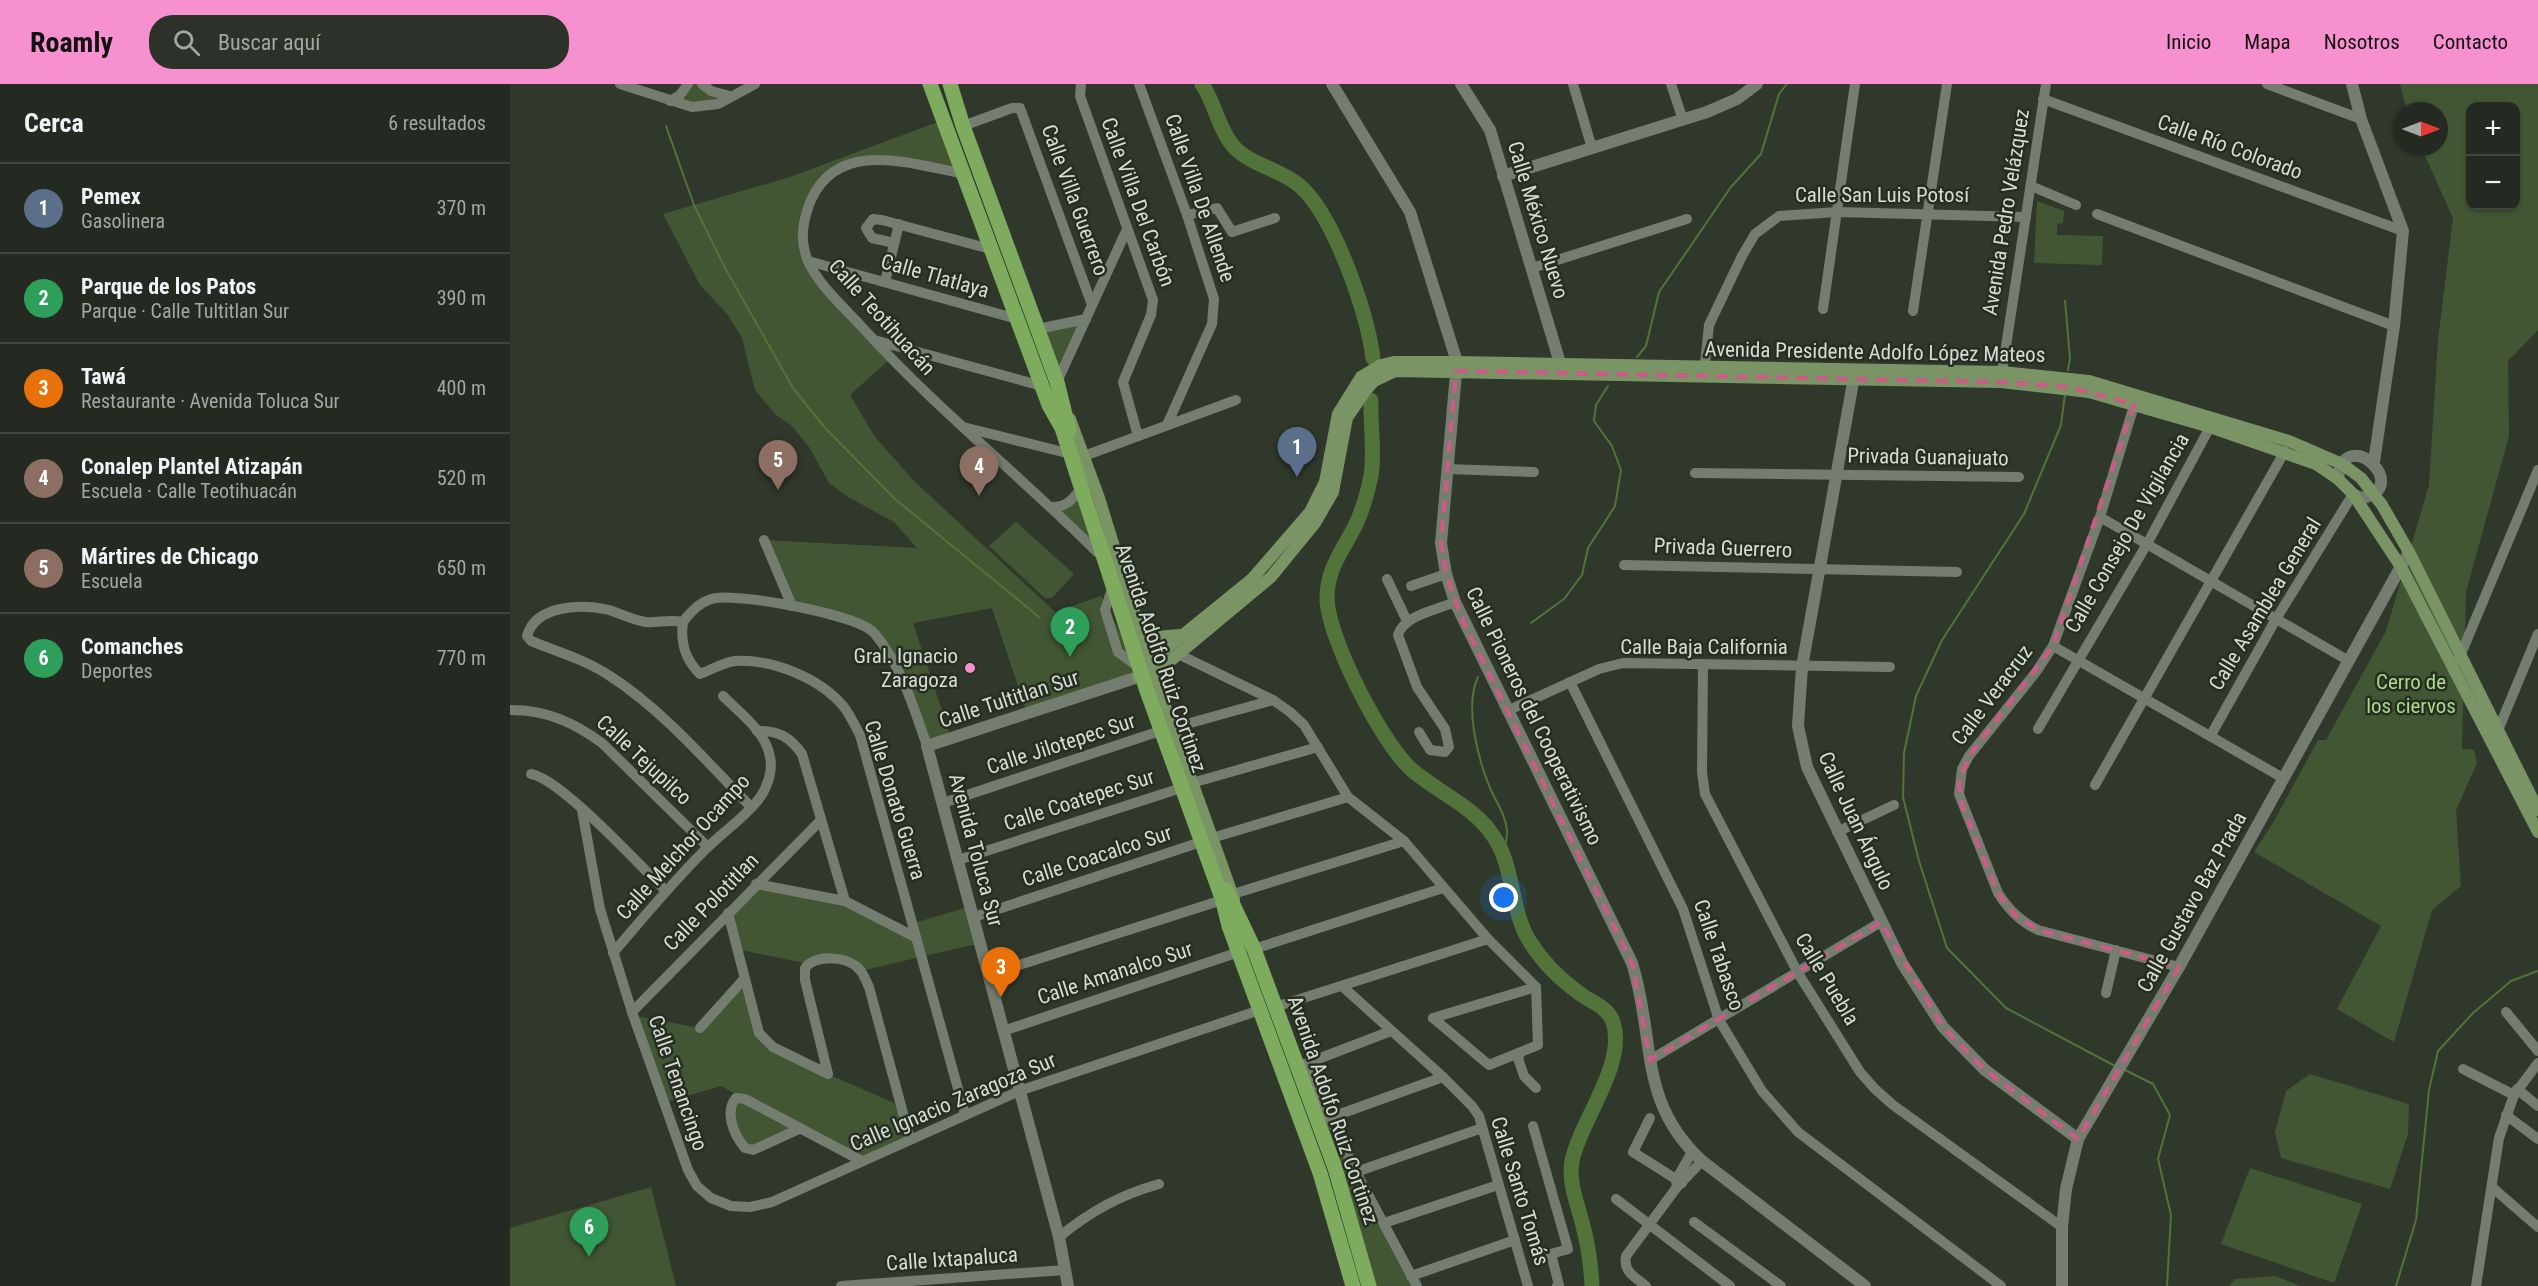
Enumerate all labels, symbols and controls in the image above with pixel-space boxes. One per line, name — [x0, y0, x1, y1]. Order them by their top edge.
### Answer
search box — [149, 15, 569, 69]
text: Roamly — [30, 26, 113, 59]
icon: search — [170, 26, 203, 59]
text: Buscar aquí — [218, 30, 320, 55]
text: Inicio — [2166, 30, 2211, 54]
text: Mapa — [2244, 30, 2291, 54]
text: Nosotros — [2324, 30, 2400, 54]
text: Contacto — [2433, 30, 2508, 54]
north arrow — [2394, 102, 2448, 156]
map controls — [2466, 102, 2520, 210]
button: + — [2466, 102, 2520, 156]
street label: Avenida Pedro Velázquez — [1978, 107, 2034, 317]
text: Cerca — [24, 108, 84, 138]
street label: Calle Río Colorado — [2154, 110, 2306, 184]
text: 6 resultados — [388, 111, 486, 135]
street label: Calle Villa De Allende — [1160, 111, 1240, 285]
street label: Calle Villa Del Carbón — [1096, 114, 1180, 290]
street label: Calle Villa Guerrero — [1037, 121, 1113, 279]
street label: Calle México Nuevo — [1503, 138, 1573, 302]
button: − — [2466, 156, 2520, 210]
street label: Calle San Luis Potosí — [1795, 183, 1970, 207]
text: Pemex — [81, 184, 141, 209]
text: 1 — [38, 196, 49, 220]
text: 370 m — [437, 196, 486, 220]
text: Gasolinera — [81, 209, 165, 233]
street label: Calle Tlatlaya — [878, 249, 992, 303]
street label: Calle Teotihuacán — [824, 254, 940, 380]
text: Parque de los Patos — [81, 274, 256, 299]
text: 2 — [38, 286, 49, 310]
text: 390 m — [437, 286, 486, 310]
text: Parque · Calle Tultitlan Sur — [81, 299, 289, 323]
street label: Avenida Presidente Adolfo López Mateos — [1704, 337, 2046, 367]
text: Tawá — [81, 364, 126, 389]
text: 3 — [38, 376, 49, 400]
text: 400 m — [437, 376, 486, 400]
text: Restaurante · Avenida Toluca Sur — [81, 389, 340, 413]
pin: 1 — [1278, 428, 1316, 477]
street label: Calle Consejo De Vigilancia — [2060, 429, 2194, 637]
pin: 5 — [758, 440, 798, 490]
street label: Privada Guanajuato — [1847, 444, 2009, 470]
pin: 4 — [960, 446, 998, 496]
text: Conalep Plantel Atizapán — [81, 454, 302, 479]
text: 4 — [38, 466, 49, 490]
text: 520 m — [437, 466, 486, 490]
text: Escuela · Calle Teotihuacán — [81, 479, 297, 503]
street label: Calle Asamblea General — [2204, 513, 2326, 695]
street label: Privada Guerrero — [1653, 534, 1793, 562]
street label: Avenida Adolfo Ruiz Cortinez — [1111, 541, 1211, 775]
text: Mártires de Chicago — [81, 544, 259, 569]
text: 5 — [38, 556, 49, 580]
text: 650 m — [437, 556, 486, 580]
text: Escuela — [81, 569, 143, 593]
street label: Calle Pioneros del Cooperativismo — [1461, 583, 1607, 849]
pin: 2 — [1050, 608, 1090, 657]
text: Comanches — [81, 634, 183, 659]
street label: Calle Baja California — [1620, 635, 1788, 659]
street label: Calle Veracruz — [1947, 640, 2037, 750]
place label: Gral. Ignacio Zaragoza — [853, 644, 958, 692]
text: 6 — [38, 646, 49, 670]
text: 770 m — [437, 646, 486, 670]
text: Deportes — [81, 659, 153, 683]
marker: Gral. Ignacio Zaragoza — [963, 661, 977, 675]
street label: Calle Tultitlan Sur — [936, 665, 1082, 733]
park label: Cerro de los ciervos — [2366, 670, 2456, 718]
street label: Calle Jilotepec Sur — [984, 709, 1138, 779]
street label: Calle Tejupilco — [592, 710, 696, 810]
street label: Calle Donato Guerra — [859, 717, 931, 883]
street label: Calle Juan Ángulo — [1813, 748, 1899, 894]
street label: Calle Coatepec Sur — [1001, 764, 1157, 836]
street label: Calle Melchor Ocampo — [611, 769, 755, 925]
street label: Avenida Toluca Sur — [944, 771, 1008, 929]
street label: Calle Gustavo Baz Prada — [2132, 808, 2252, 996]
street label: Calle Coacalco Sur — [1019, 821, 1175, 891]
street label: Calle Polotitlan — [659, 848, 763, 956]
your location — [1489, 883, 1518, 912]
street label: Calle Tabasco — [1689, 896, 1749, 1014]
street label: Calle Puebla — [1790, 929, 1864, 1029]
street label: Calle Amanalco Sur — [1034, 937, 1196, 1009]
pin: 3 — [982, 948, 1020, 997]
street label: Avenida Adolfo Ruiz Cortinez — [1283, 993, 1383, 1227]
street label: Calle Tenancingo — [644, 1012, 712, 1154]
street label: Calle Ignacio Zaragoza Sur — [846, 1048, 1060, 1156]
street label: Calle Santo Tomás — [1486, 1114, 1554, 1268]
pin: 6 — [570, 1208, 608, 1257]
street label: Calle Ixtapaluca — [885, 1242, 1019, 1276]

